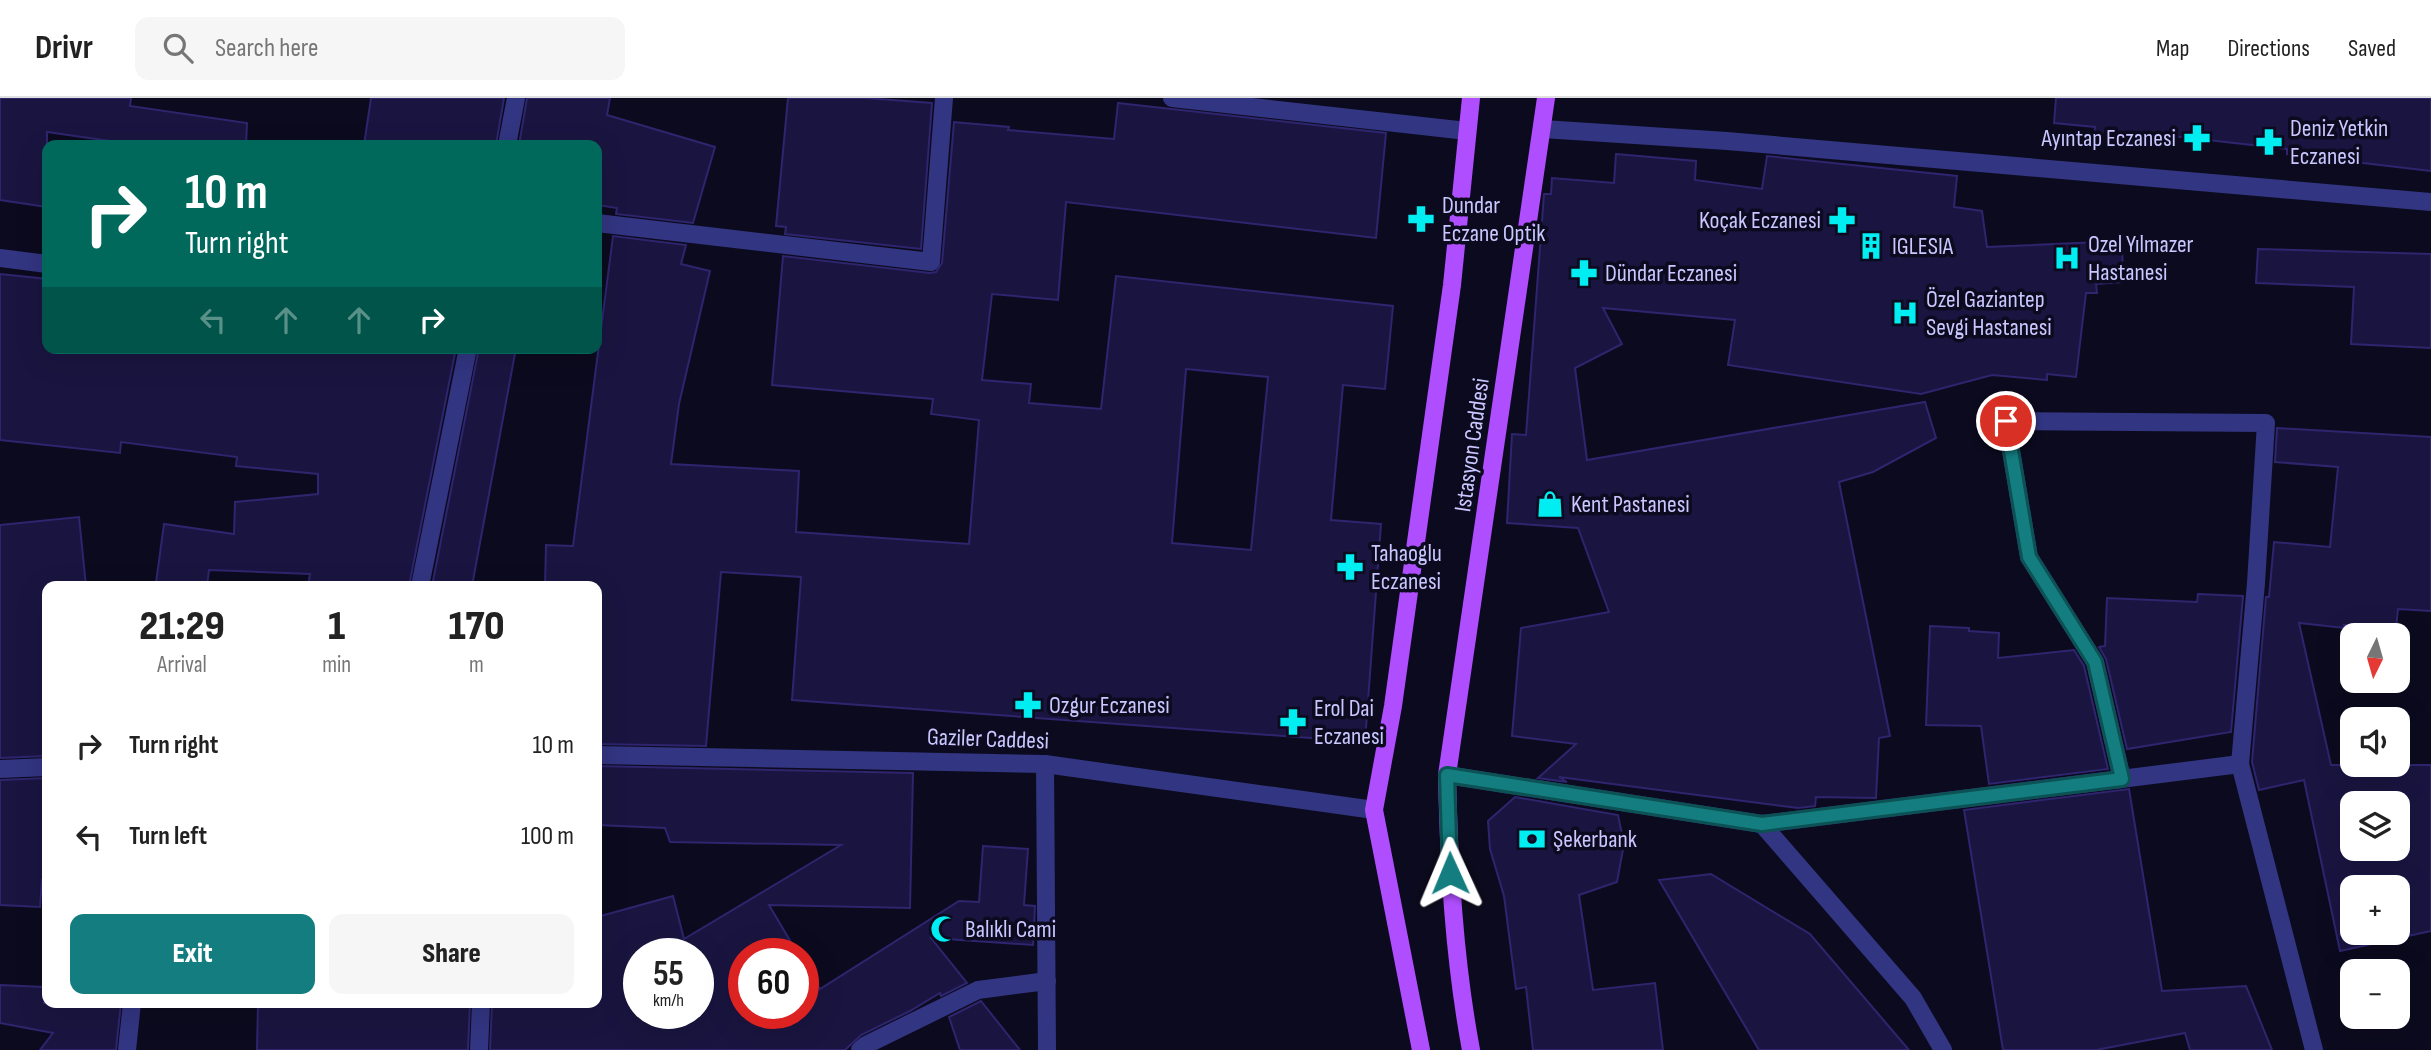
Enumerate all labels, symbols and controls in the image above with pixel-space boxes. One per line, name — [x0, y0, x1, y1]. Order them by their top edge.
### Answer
search box — [135, 17, 625, 80]
text: Drivr — [35, 28, 93, 68]
icon: search — [159, 29, 197, 67]
text: Search here — [215, 33, 318, 64]
text: Map — [2156, 34, 2189, 63]
text: Directions — [2227, 34, 2310, 63]
text: Saved — [2348, 34, 2396, 63]
place label: Deniz Yetkin Eczanesi — [2290, 114, 2388, 171]
pharmacy icon: Ayıntap Eczanesi — [2182, 123, 2212, 153]
place label: Ayıntap Eczanesi — [2041, 124, 2176, 153]
pharmacy icon: Deniz Yetkin Eczanesi — [2254, 127, 2284, 157]
text: 10 m — [185, 164, 268, 223]
icon: right — [70, 168, 161, 259]
place label: Dundar Eczane Optik — [1442, 191, 1546, 248]
pharmacy icon: Dundar Eczane Optik — [1406, 204, 1436, 234]
pharmacy icon: Koçak Eczanesi — [1827, 205, 1857, 235]
place label: Koçak Eczanesi — [1699, 206, 1821, 235]
text: Turn right — [185, 224, 289, 263]
place label: Ozel Yılmazer Hastanesi — [2088, 230, 2194, 287]
building icon: IGLESIA — [1856, 231, 1886, 261]
place label: IGLESIA — [1892, 232, 1954, 261]
hospital icon: Ozel Yılmazer Hastanesi — [2052, 243, 2082, 273]
pharmacy icon: Dündar Eczanesi — [1569, 258, 1599, 288]
place label: Dündar Eczanesi — [1605, 259, 1737, 288]
place label: Özel Gaziantep Sevgi Hastanesi — [1926, 285, 2052, 342]
hospital icon: Özel Gaziantep Sevgi Hastanesi — [1890, 298, 1920, 328]
icon: left — [194, 301, 232, 339]
icon: ahead — [267, 301, 305, 339]
icon: ahead — [340, 301, 378, 339]
icon: right — [413, 301, 451, 339]
street label: Istasyon Caddesi — [1448, 376, 1496, 514]
pin — [1976, 391, 2036, 451]
icon: arrive — [1987, 402, 2025, 440]
shop icon: Kent Pastanesi — [1535, 489, 1565, 519]
place label: Kent Pastanesi — [1571, 490, 1690, 519]
place label: Tahaoglu Eczanesi — [1371, 539, 1442, 596]
pharmacy icon: Tahaoglu Eczanesi — [1335, 552, 1365, 582]
text: 21:29 — [139, 601, 225, 652]
text: 1 — [328, 601, 345, 652]
text: 170 — [448, 601, 505, 652]
north arrow — [2340, 623, 2410, 693]
map controls — [2340, 623, 2410, 1029]
text: Arrival — [157, 651, 207, 679]
text: min — [322, 651, 351, 679]
text: m — [469, 651, 484, 679]
pharmacy icon: Ozgur Eczanesi — [1013, 690, 1043, 720]
place label: Ozgur Eczanesi — [1049, 691, 1170, 720]
place label: Erol Dai Eczanesi — [1314, 694, 1384, 751]
pharmacy icon: Erol Dai Eczanesi — [1278, 707, 1308, 737]
button: sound — [2340, 707, 2410, 777]
street label: Gaziler Caddesi — [926, 722, 1050, 756]
icon: right — [70, 727, 108, 765]
text: Turn right — [129, 730, 218, 761]
text: 10 m — [532, 730, 574, 761]
button: layers — [2340, 791, 2410, 861]
icon: left — [70, 818, 108, 856]
text: Turn left — [129, 821, 207, 852]
text: 100 m — [521, 821, 574, 852]
bank icon: Şekerbank — [1517, 824, 1547, 854]
place label: Şekerbank — [1553, 825, 1637, 854]
position arrow — [1413, 836, 1487, 910]
button: + — [2340, 875, 2410, 945]
button: Exit — [70, 914, 315, 994]
button: Share — [329, 914, 574, 994]
mosque icon: Balıklı Cami — [929, 914, 959, 944]
place label: Balıklı Cami — [965, 915, 1056, 944]
speed limit sign: 60 — [728, 938, 819, 1029]
text: 55 — [653, 953, 684, 996]
button: − — [2340, 959, 2410, 1029]
text: km/h — [653, 990, 684, 1011]

